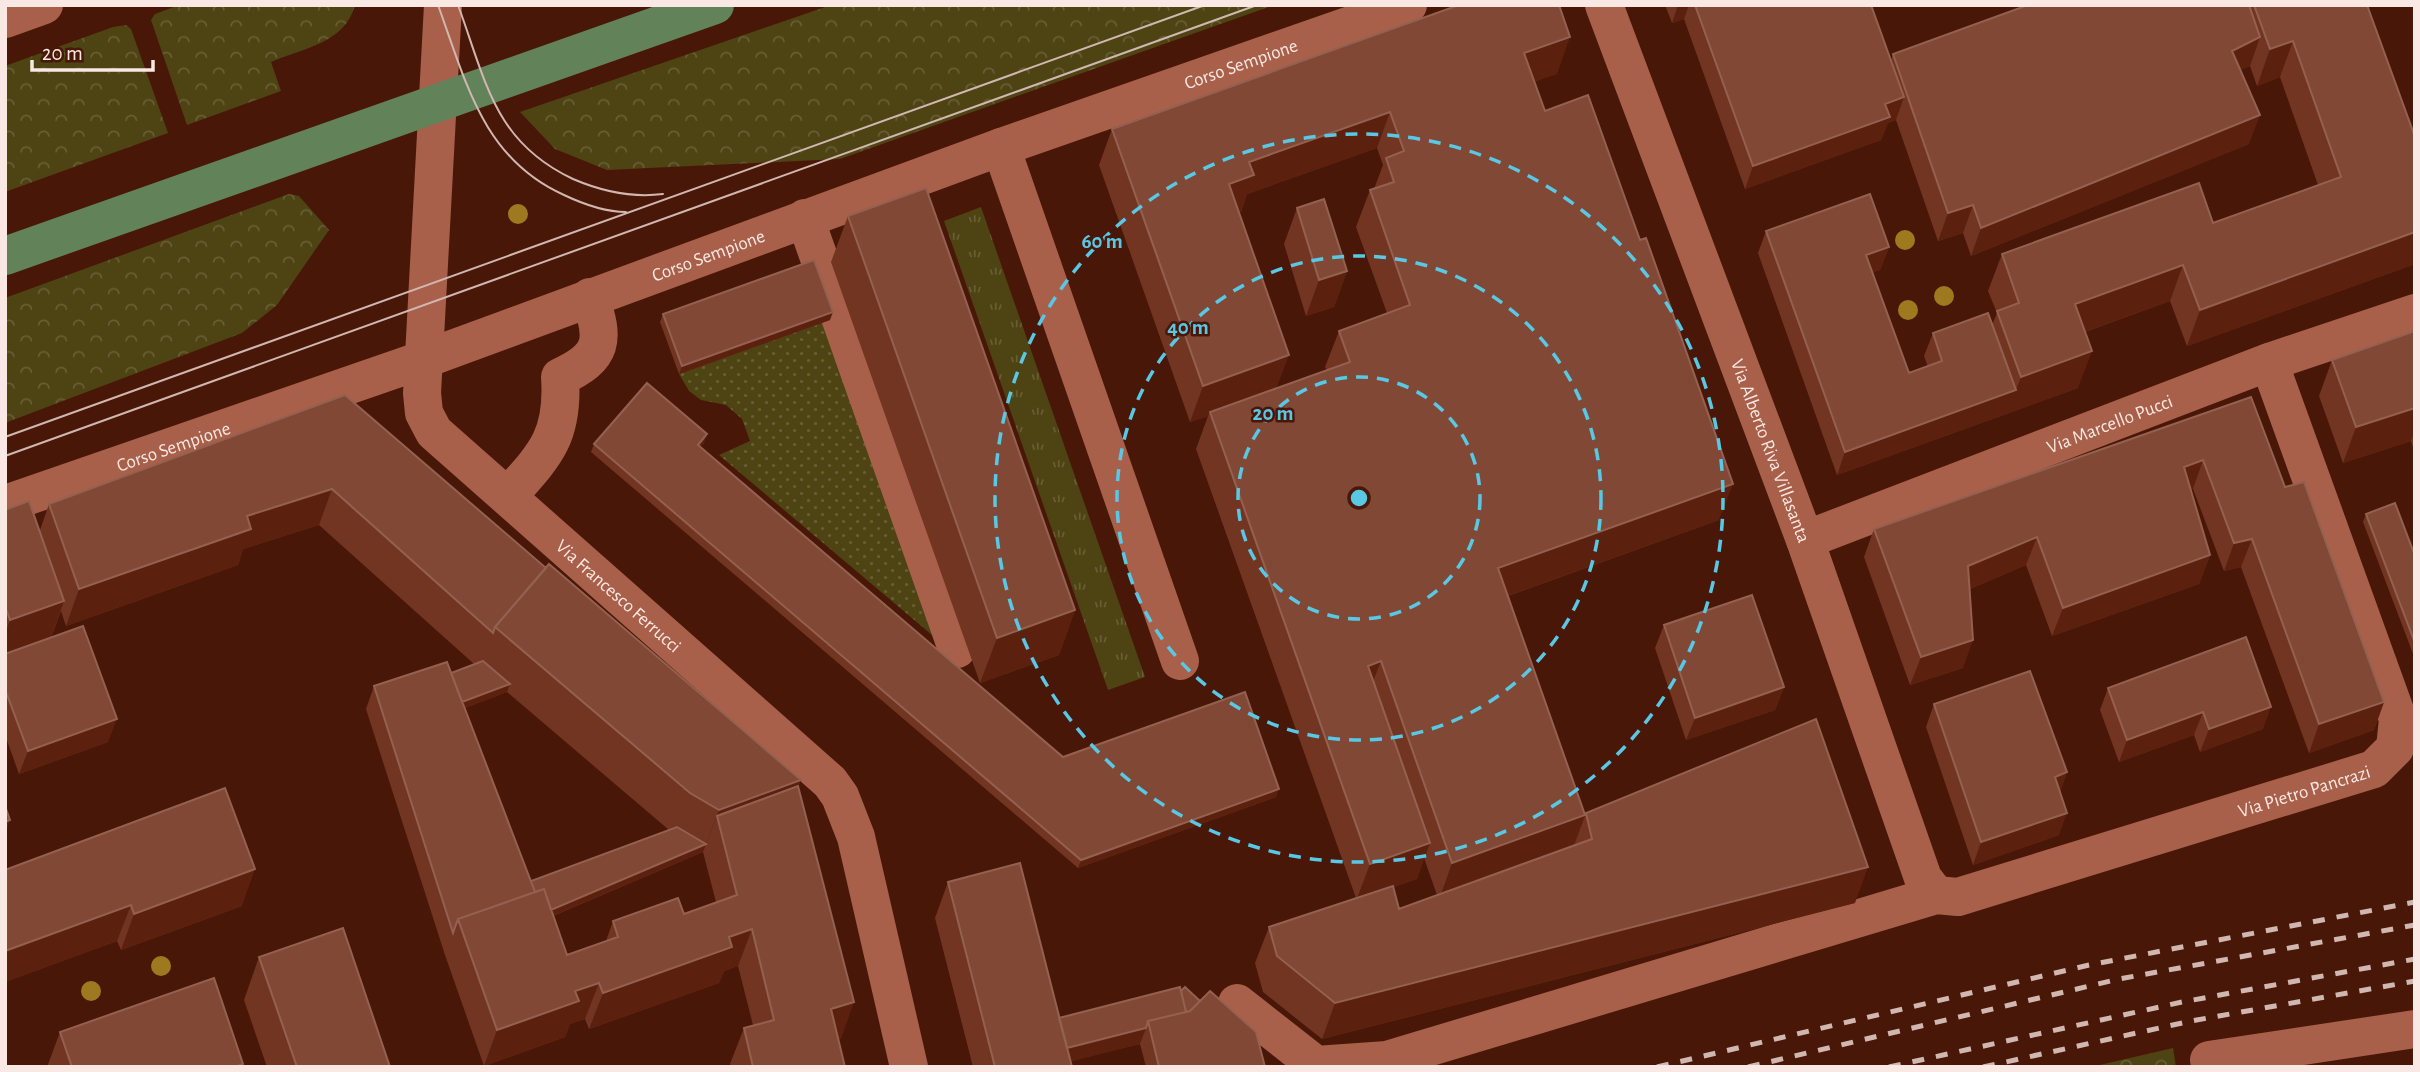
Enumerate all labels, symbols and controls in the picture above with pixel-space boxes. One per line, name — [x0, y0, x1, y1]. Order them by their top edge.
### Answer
scale bar — [32, 28, 152, 72]
street label: Corso Sempione — [1182, 36, 1300, 93]
text: 20 m — [42, 43, 83, 64]
street label: Corso Sempione — [650, 227, 768, 286]
text: 60 m — [1081, 231, 1123, 252]
text: 40 m — [1167, 317, 1209, 338]
street label: Via Alberto Riva Villasanta — [1727, 357, 1813, 546]
street label: Via Marcello Pucci — [2044, 392, 2176, 457]
text: 20 m — [1253, 403, 1293, 424]
street label: Corso Sempione — [114, 419, 233, 476]
centre of rings — [1347, 486, 1371, 510]
street label: Via Francesco Ferrucci — [552, 537, 684, 657]
street label: Via Pietro Pancrazi — [2236, 763, 2373, 821]

